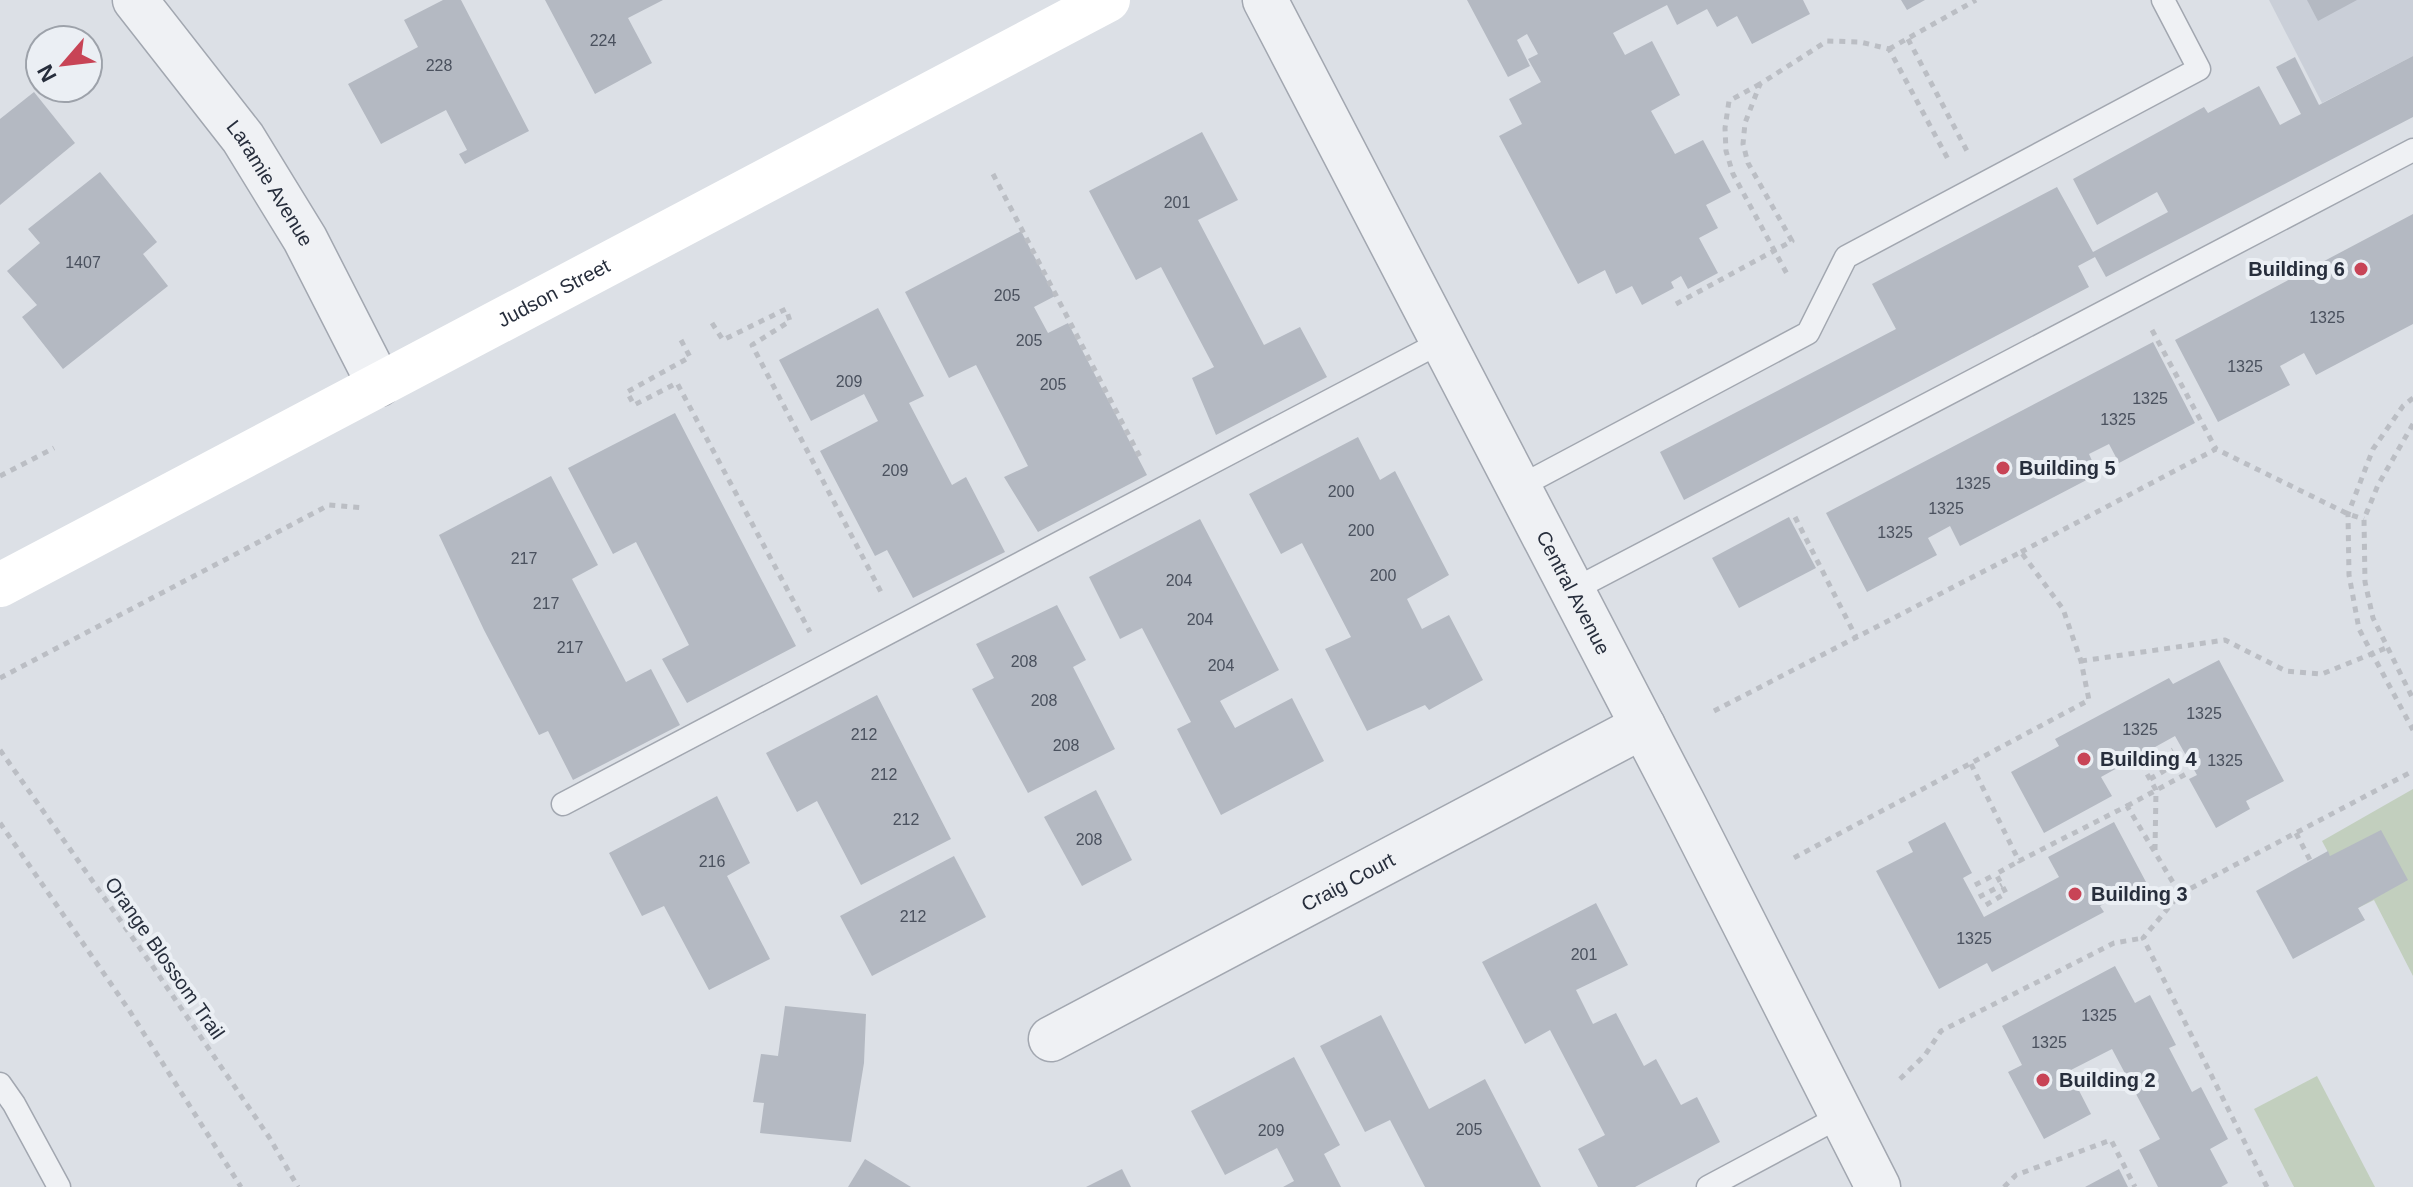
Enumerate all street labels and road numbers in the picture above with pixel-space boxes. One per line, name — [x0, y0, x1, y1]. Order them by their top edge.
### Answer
street label: Laramie Avenue — [222, 116, 318, 250]
street label: Judson Street — [494, 254, 614, 331]
street label: Central Avenue — [1532, 527, 1615, 658]
street label: Craig Court — [1298, 848, 1399, 916]
street label: Orange Blossom Trail — [101, 873, 229, 1043]

